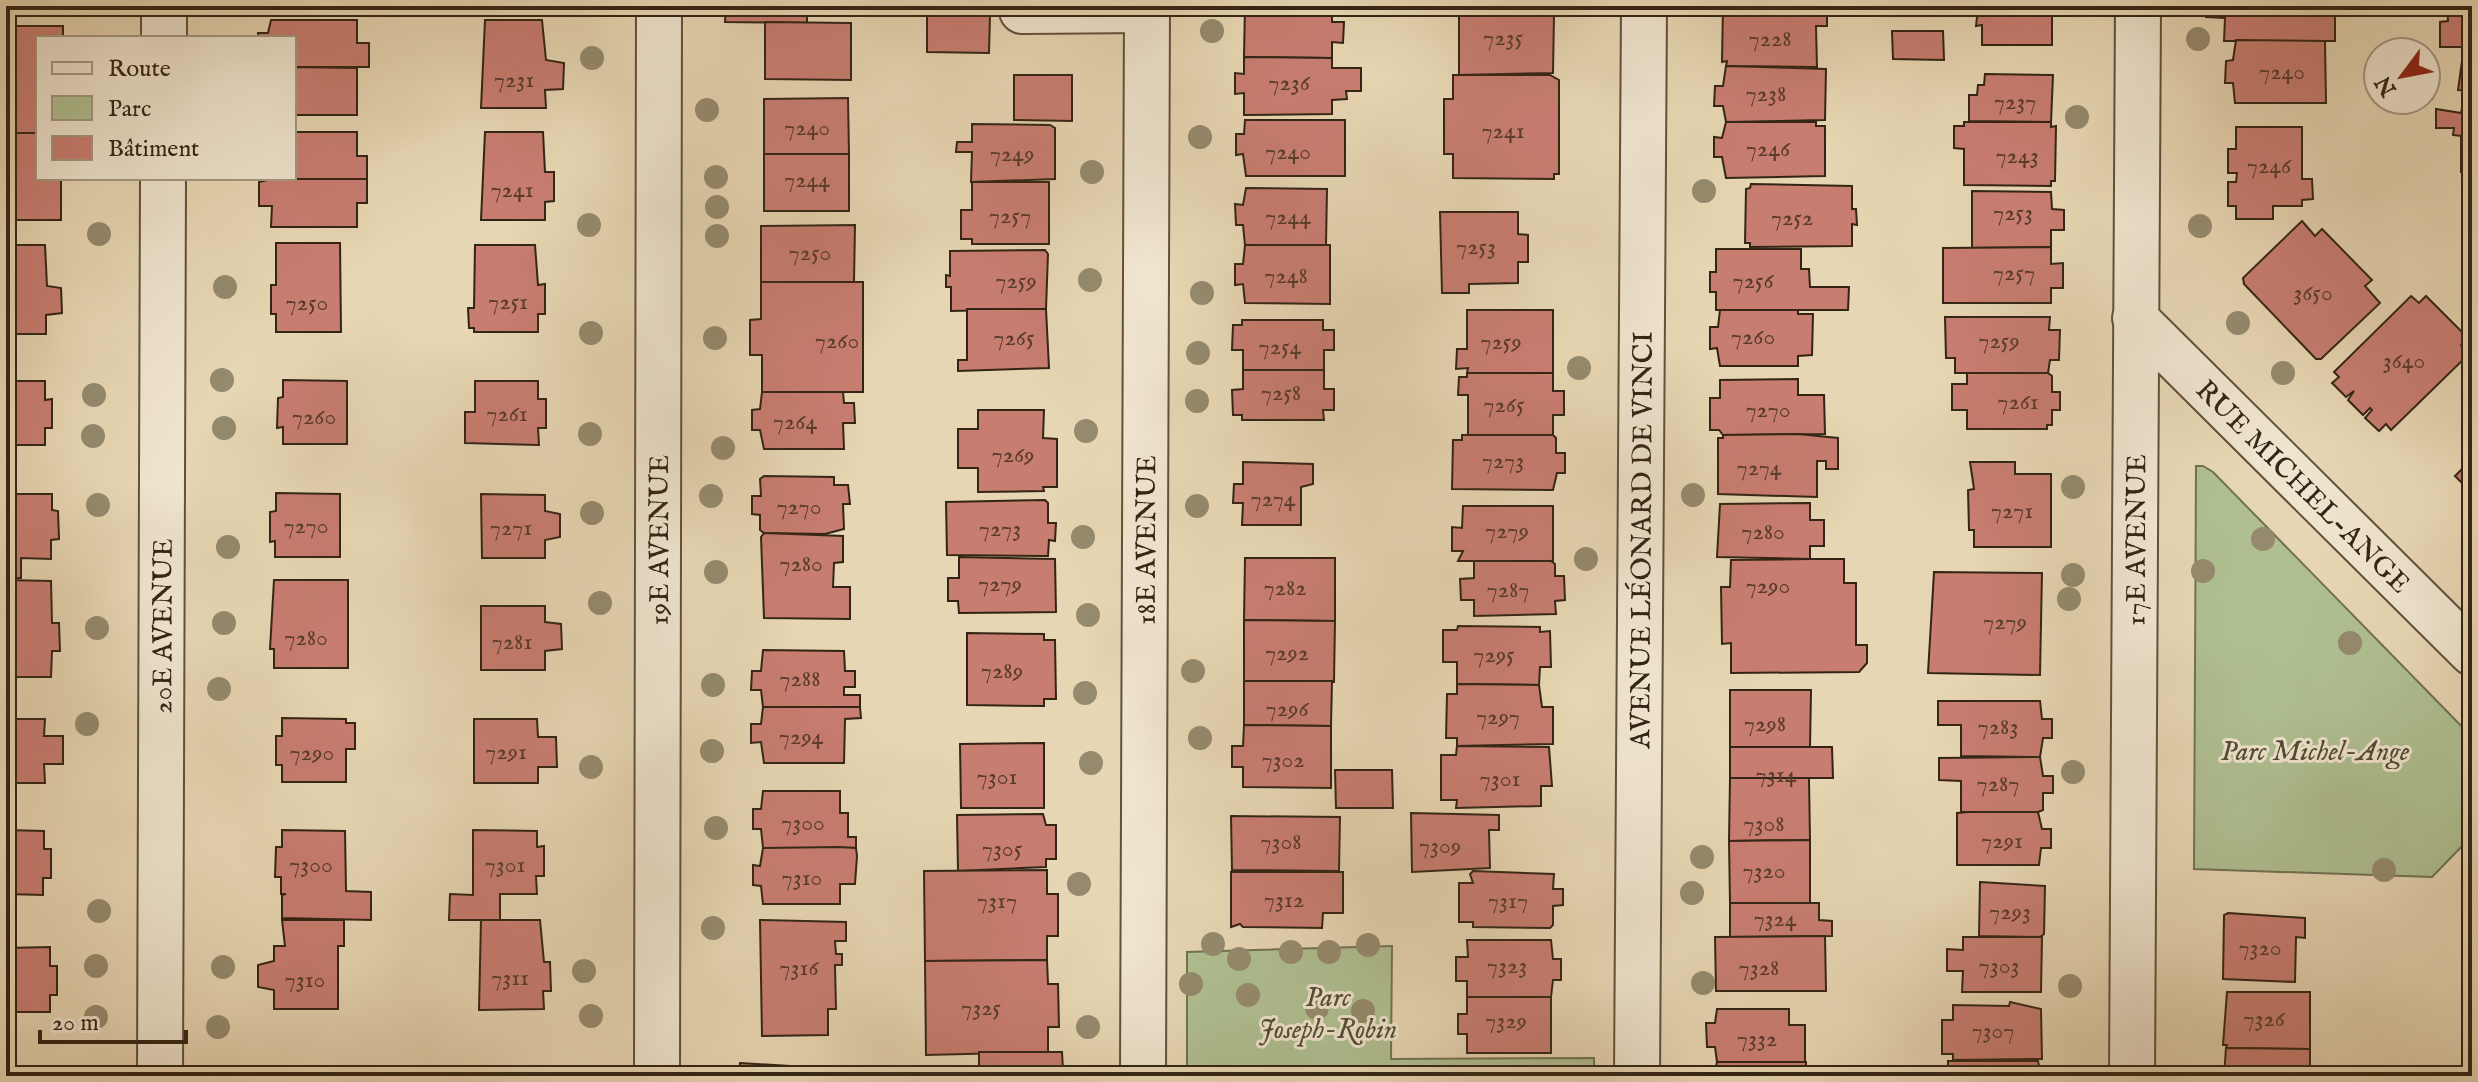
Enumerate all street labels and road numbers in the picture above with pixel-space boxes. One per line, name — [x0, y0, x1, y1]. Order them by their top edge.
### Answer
street label: AVENUE LÉONARD DE VINCI — [1624, 331, 1662, 750]
street label: RUE MICHEL-ANGE — [2187, 373, 2417, 602]
street label: 19E AVENUE — [643, 454, 678, 626]
street label: 17E AVENUE — [2120, 454, 2155, 626]
street label: 18E AVENUE — [1130, 455, 1165, 625]
street label: 20E AVENUE — [146, 538, 182, 714]

